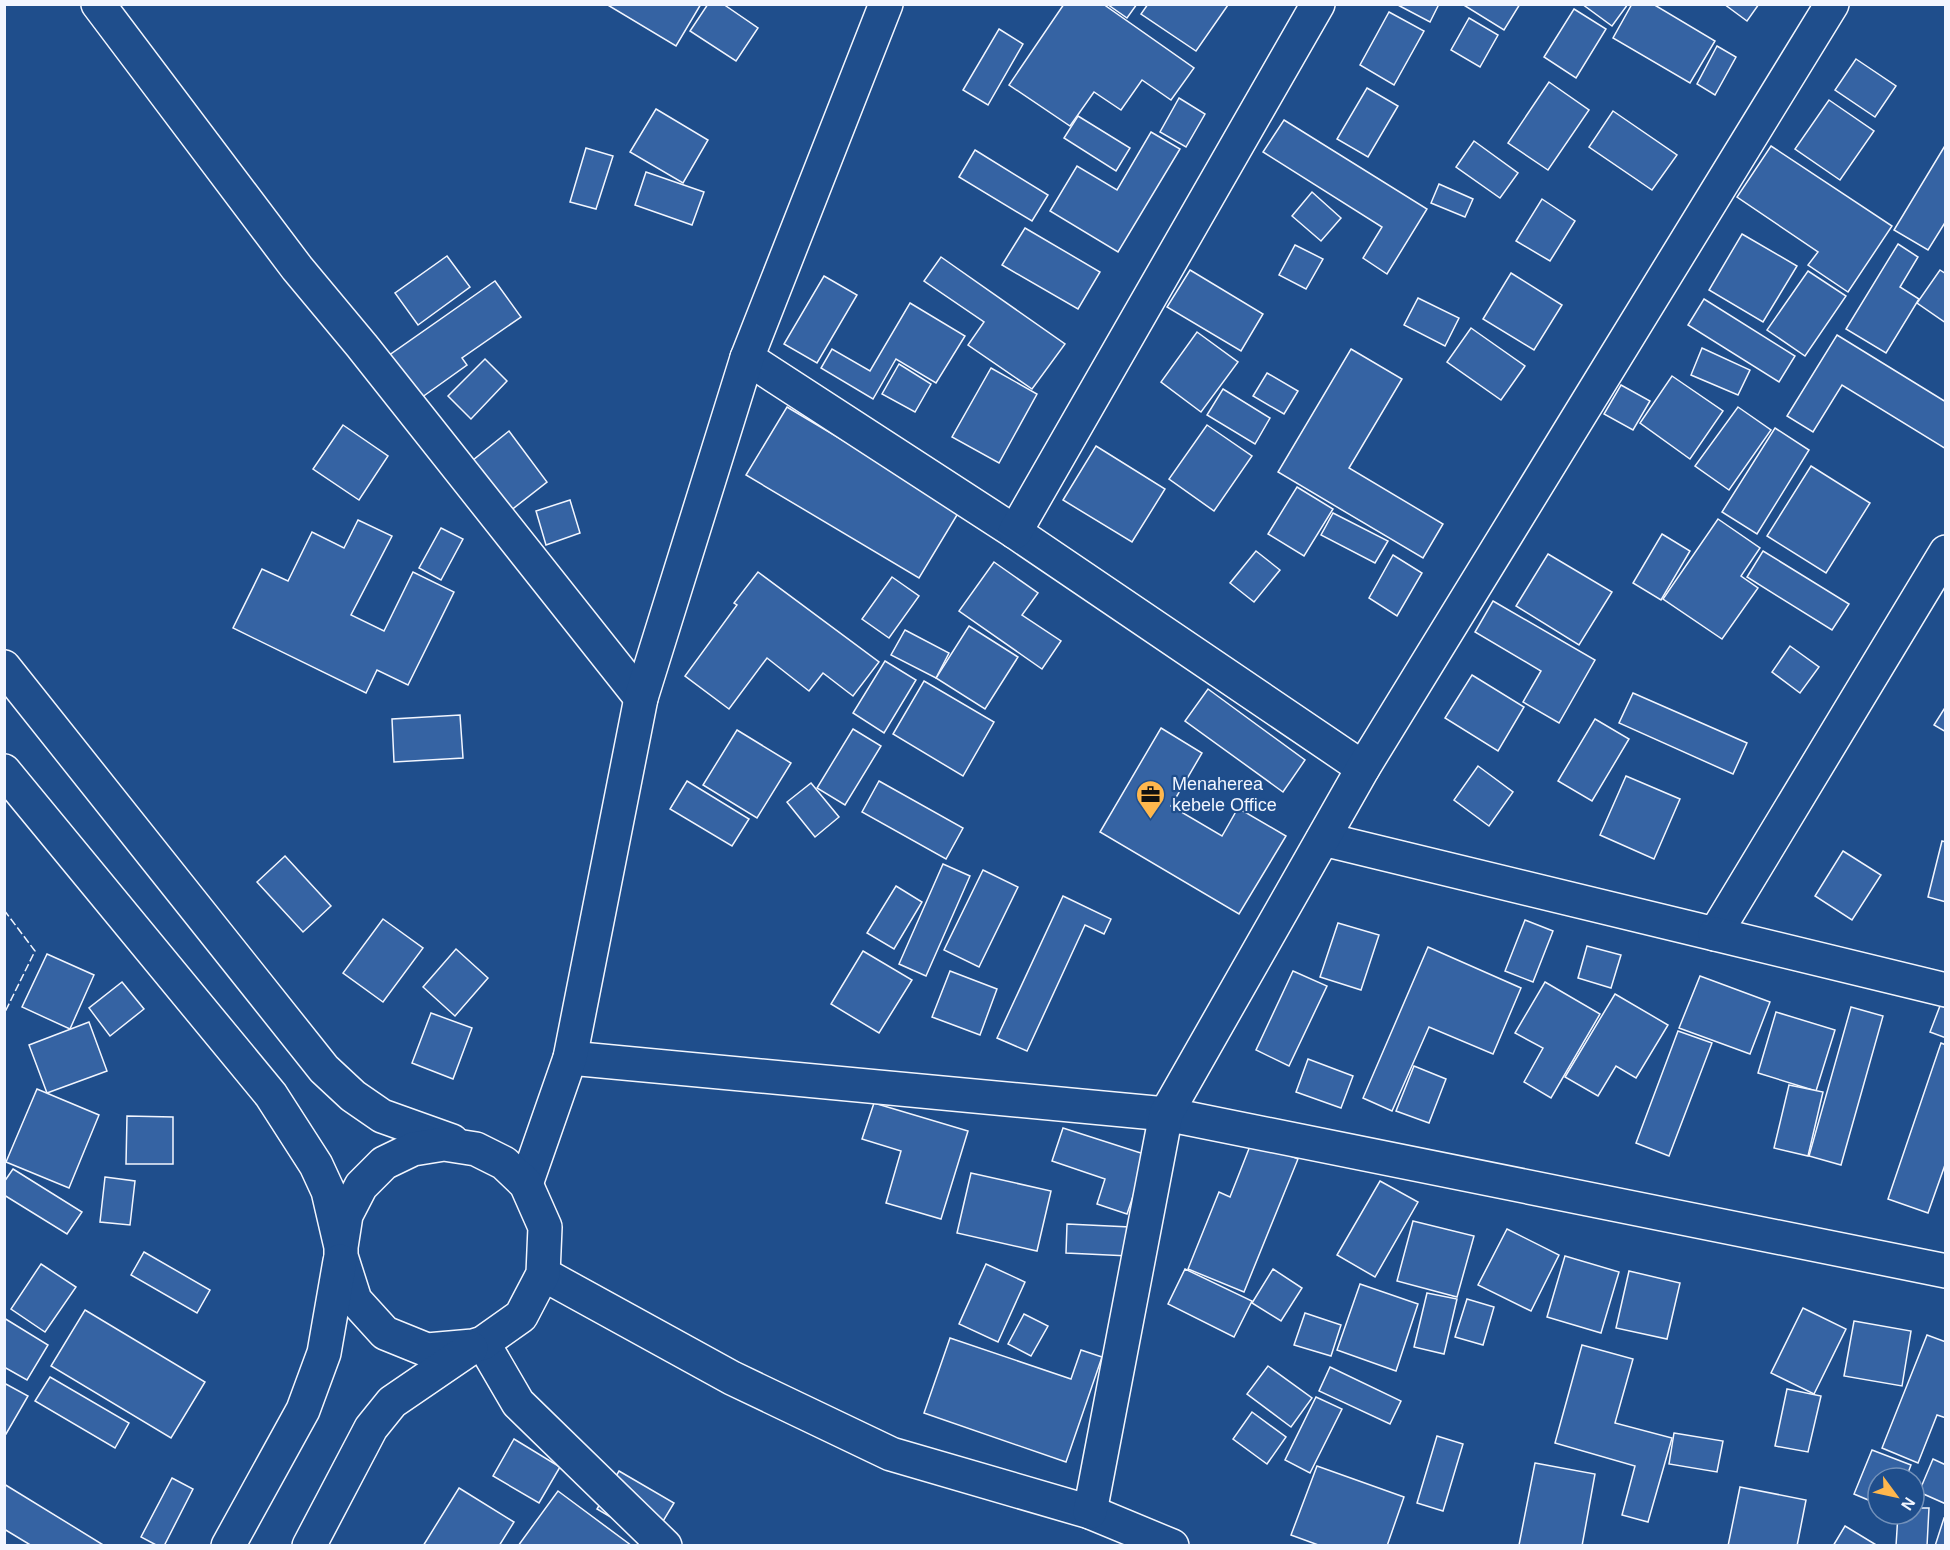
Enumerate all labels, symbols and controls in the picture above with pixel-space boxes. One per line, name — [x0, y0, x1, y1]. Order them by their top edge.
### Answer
place label: Menaherea kebele Office — [1172, 774, 1277, 815]
office icon: Menaherea kebele Office — [1135, 778, 1167, 820]
north arrow — [1866, 1466, 1926, 1526]
text: N — [1898, 1494, 1918, 1513]

